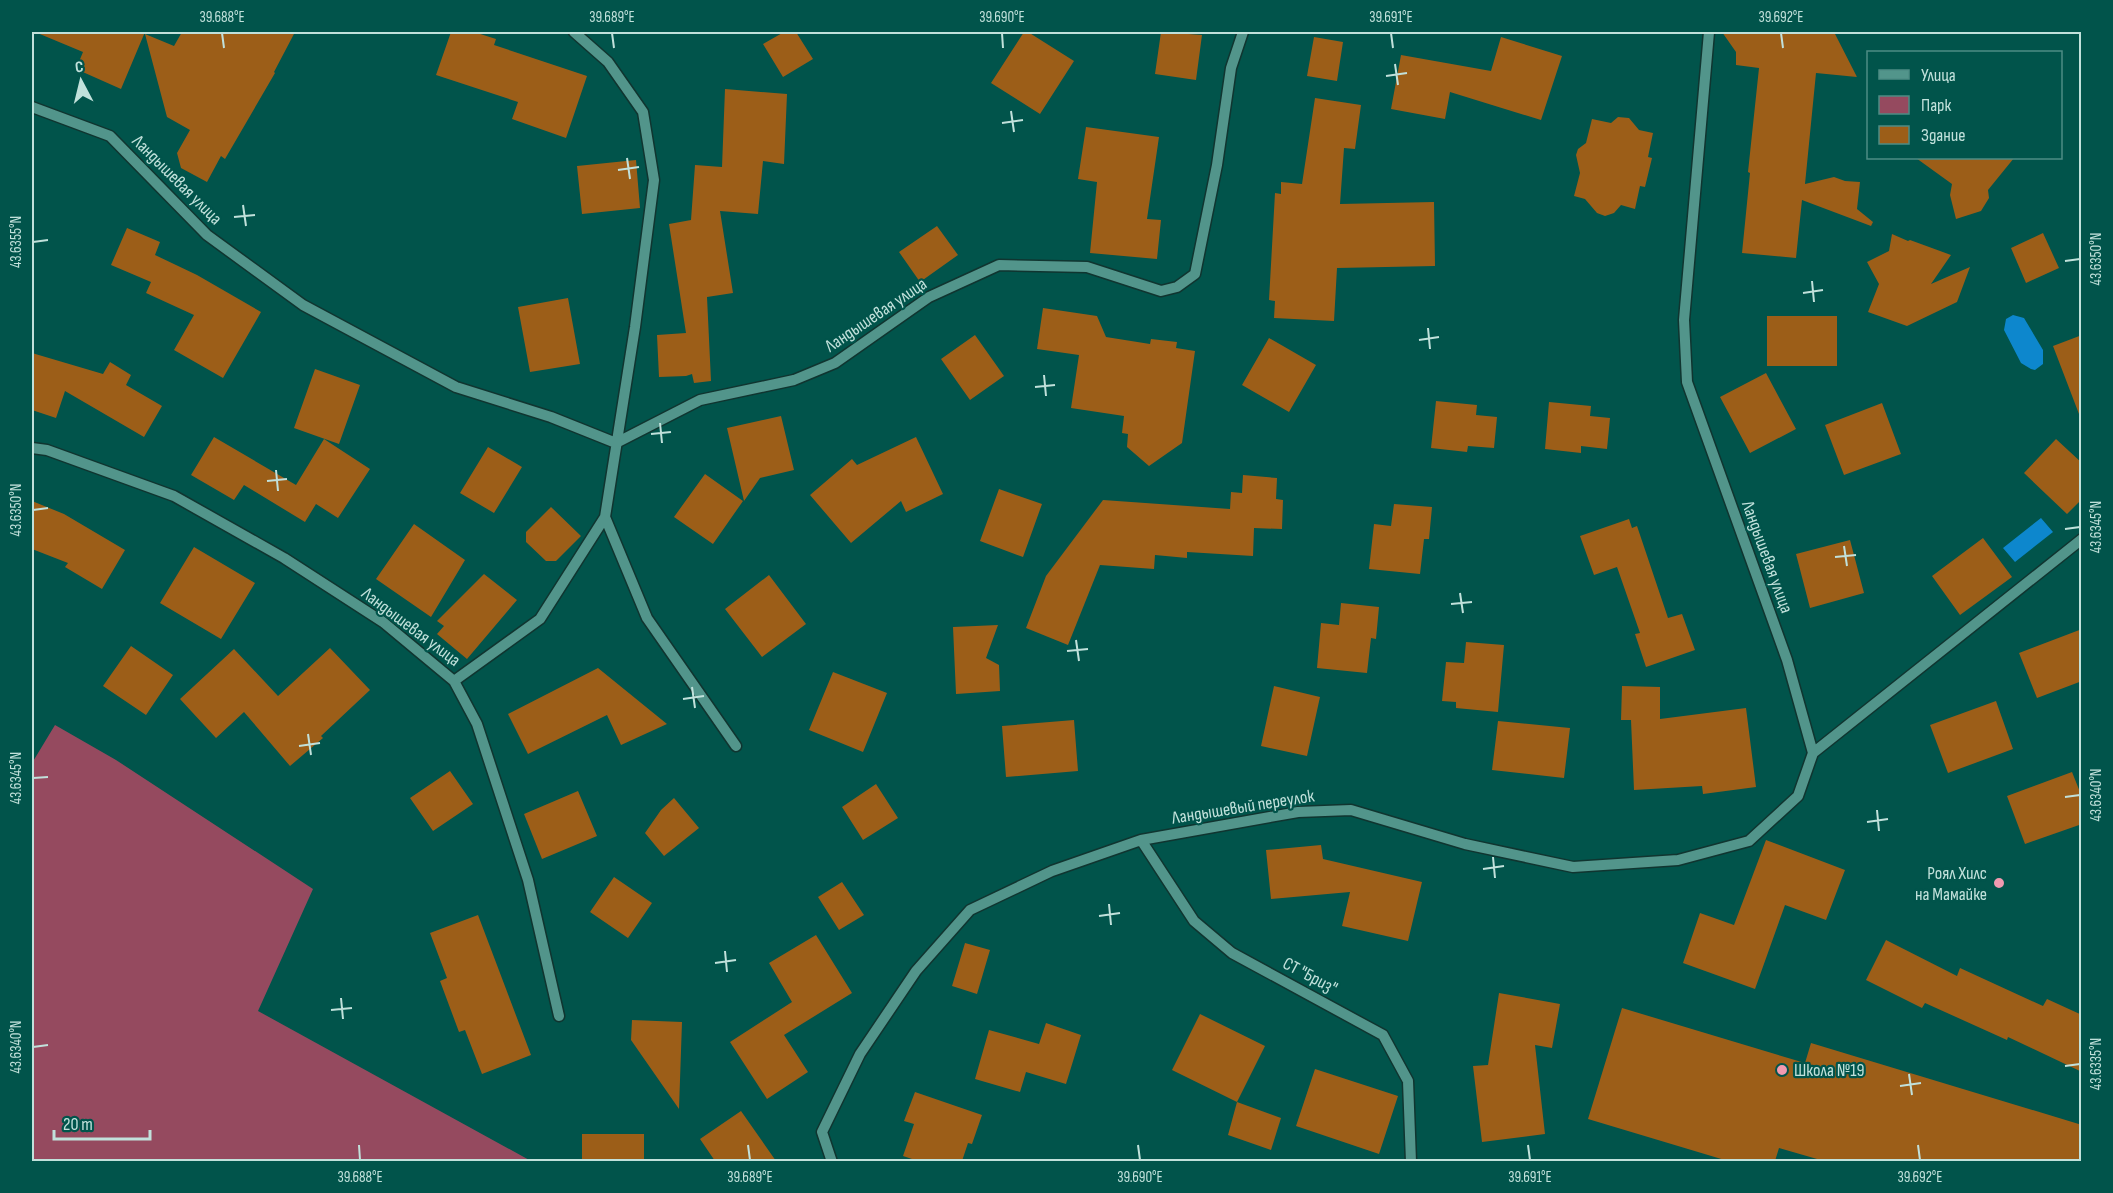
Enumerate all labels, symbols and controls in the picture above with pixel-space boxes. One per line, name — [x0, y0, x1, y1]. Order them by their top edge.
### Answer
text: 39.688°E — [199, 8, 245, 27]
text: 39.689°E — [589, 8, 635, 27]
text: 39.690°E — [979, 8, 1025, 27]
text: 39.691°E — [1369, 8, 1413, 27]
text: 39.692°E — [1758, 8, 1804, 27]
north arrow — [51, 51, 111, 111]
legend — [1867, 51, 2062, 159]
text: С — [74, 58, 85, 78]
text: Улица — [1921, 65, 1956, 86]
text: Парк — [1921, 95, 1952, 116]
text: Здание — [1921, 125, 1966, 146]
street label: Ландышевая улица — [127, 130, 226, 229]
text: 43.6355°N — [7, 216, 26, 268]
text: 43.6350°N — [2087, 233, 2106, 285]
street label: Ландышевая улица — [820, 273, 931, 357]
text: 43.6350°N — [7, 484, 26, 536]
street label: Ландышевая улица — [1737, 497, 1797, 616]
text: 43.6345°N — [2087, 501, 2106, 553]
street label: Ландышевая улица — [357, 582, 465, 671]
text: 43.6345°N — [7, 752, 26, 804]
text: 43.6340°N — [2087, 768, 2106, 822]
street label: Ландышевый переулок — [1169, 785, 1316, 829]
place label: Роял Хилс на Мамайке — [1915, 863, 1987, 905]
marker: Роял Хилс на Мамайке — [1992, 876, 2006, 890]
street label: СТ "Бриз" — [1279, 953, 1341, 999]
text: 43.6340°N — [7, 1020, 26, 1074]
text: 43.6335°N — [2087, 1038, 2106, 1090]
place label: Школа №19 — [1794, 1060, 1865, 1081]
marker: Школа №19 — [1775, 1063, 1789, 1077]
scale bar — [54, 1103, 150, 1141]
text: 20 m — [63, 1114, 93, 1135]
text: 39.688°E — [337, 1168, 383, 1187]
text: 39.689°E — [727, 1168, 773, 1187]
text: 39.690°E — [1117, 1168, 1163, 1187]
text: 39.691°E — [1508, 1168, 1552, 1187]
text: 39.692°E — [1897, 1168, 1943, 1187]

